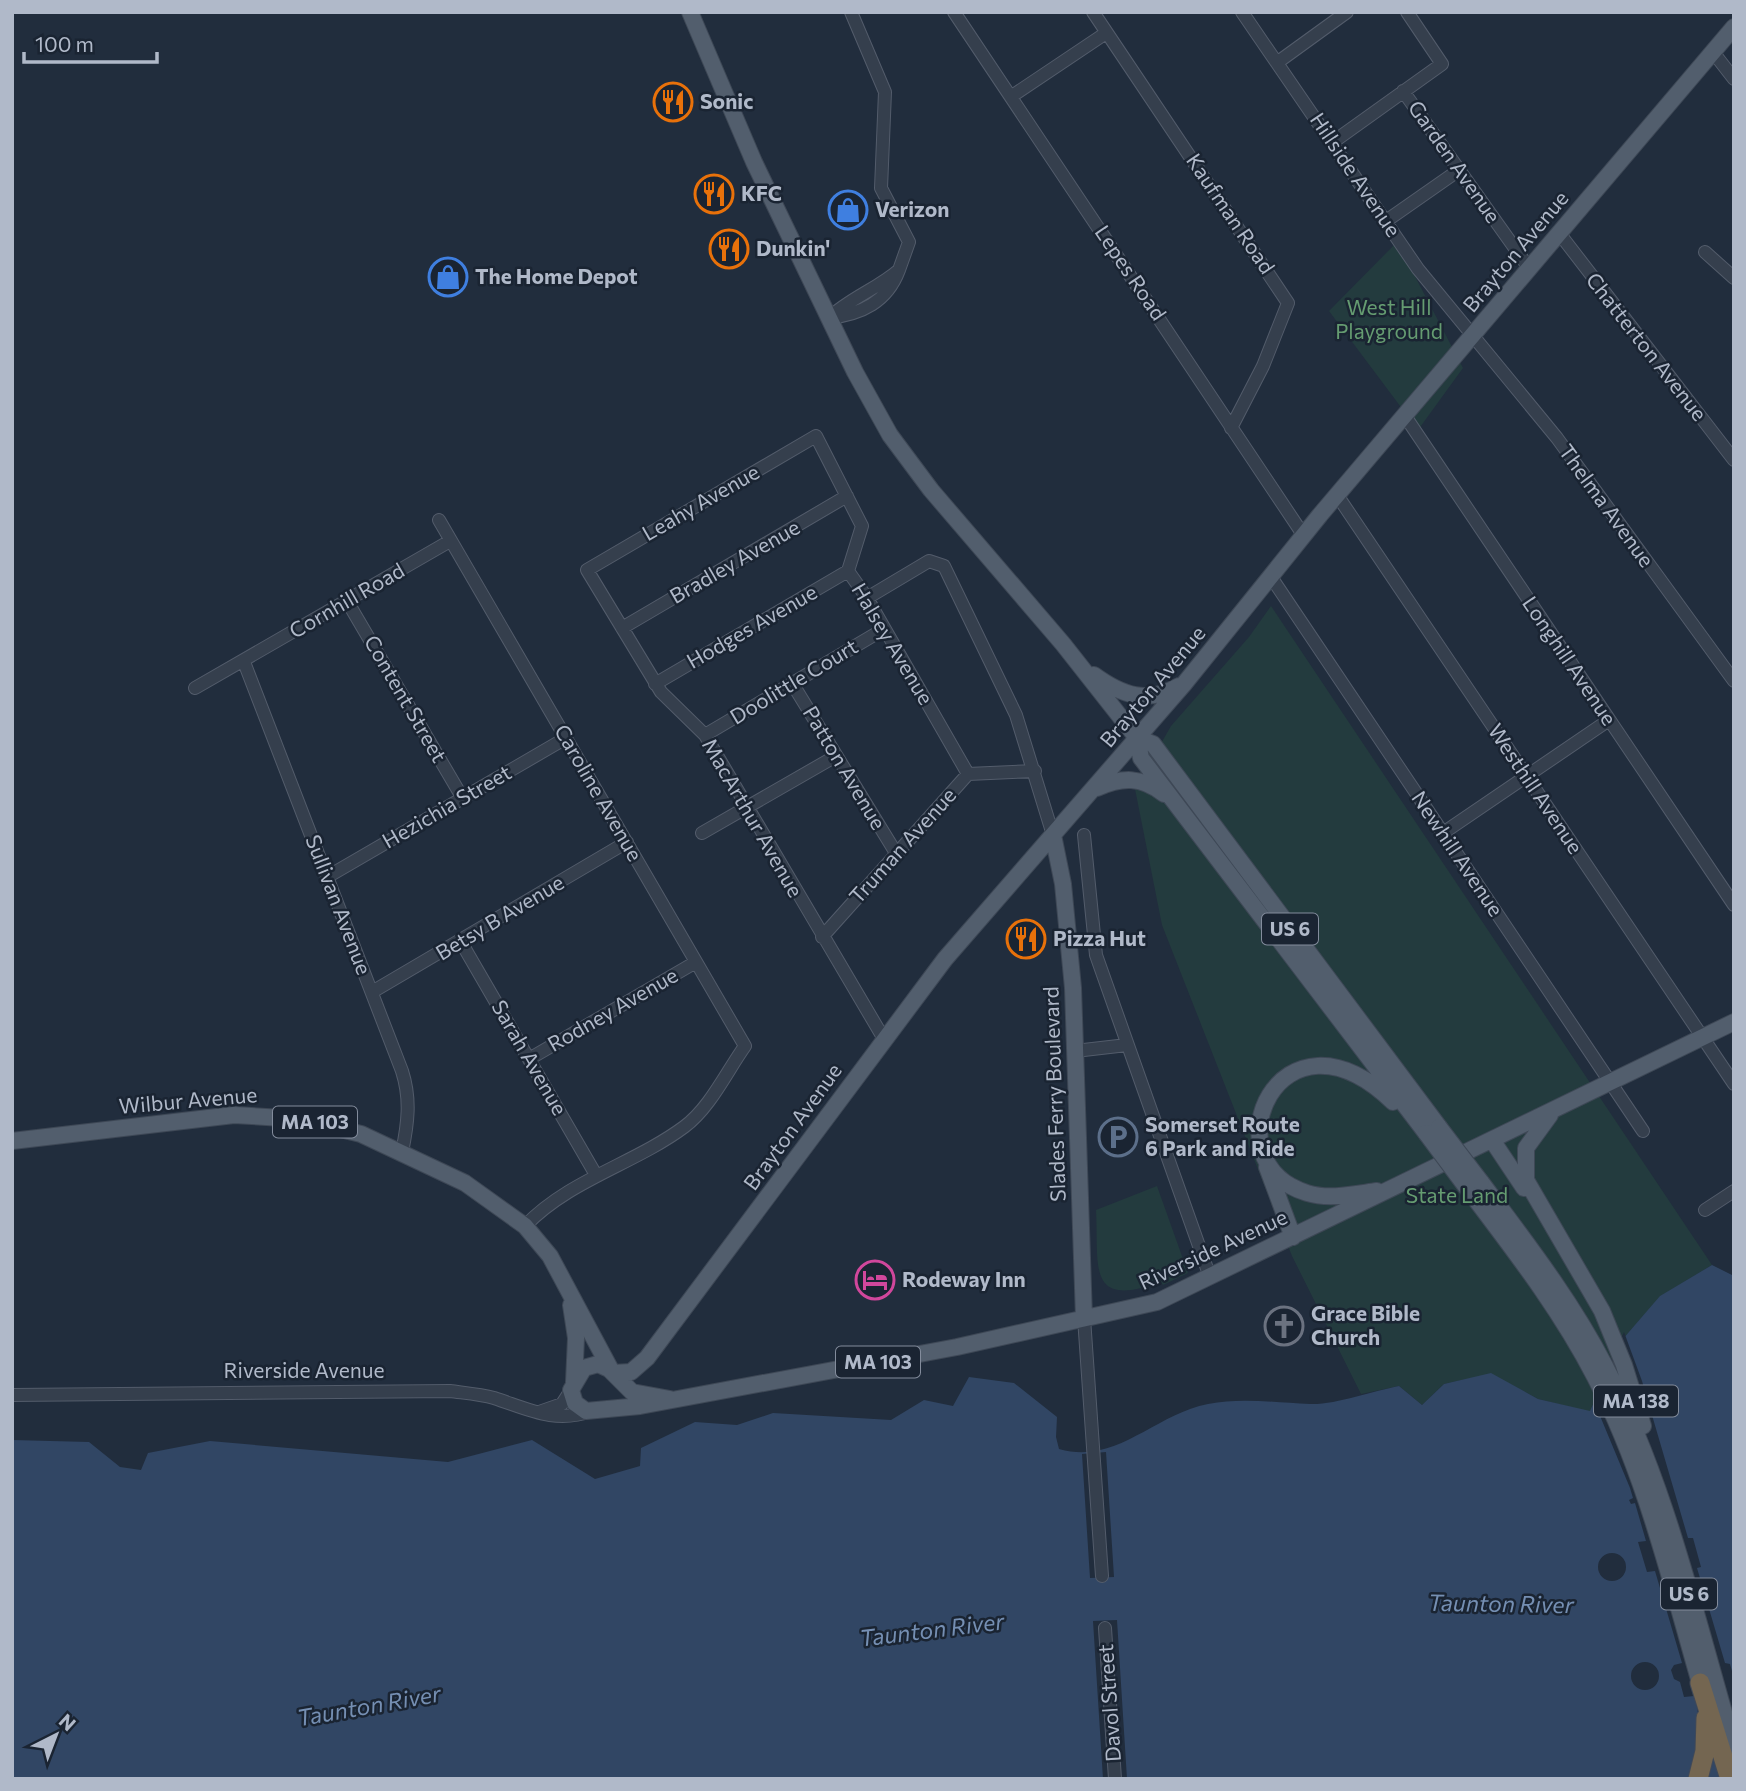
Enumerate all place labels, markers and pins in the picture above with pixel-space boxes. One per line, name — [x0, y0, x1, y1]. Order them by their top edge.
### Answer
restaurant icon: Sonic — [652, 81, 694, 123]
place label: Sonic — [700, 88, 753, 113]
restaurant icon: KFC — [693, 173, 735, 215]
place label: KFC — [741, 180, 782, 205]
shop icon: Verizon — [827, 189, 869, 231]
place label: Verizon — [875, 196, 949, 221]
restaurant icon: Dunkin' — [708, 228, 750, 270]
place label: Dunkin' — [756, 235, 830, 260]
shop icon: The Home Depot — [427, 256, 469, 298]
place label: The Home Depot — [475, 263, 638, 288]
restaurant icon: Pizza Hut — [1005, 918, 1047, 960]
place label: Pizza Hut — [1053, 925, 1146, 950]
place label: Somerset Route 6 Park and Ride — [1145, 1111, 1300, 1160]
parking icon: Somerset Route 6 Park and Ride — [1097, 1116, 1139, 1158]
hotel icon: Rodeway Inn — [854, 1259, 896, 1301]
place label: Rodeway Inn — [902, 1266, 1026, 1291]
place label: Grace Bible Church — [1311, 1300, 1420, 1349]
church icon: Grace Bible Church — [1263, 1305, 1305, 1347]

